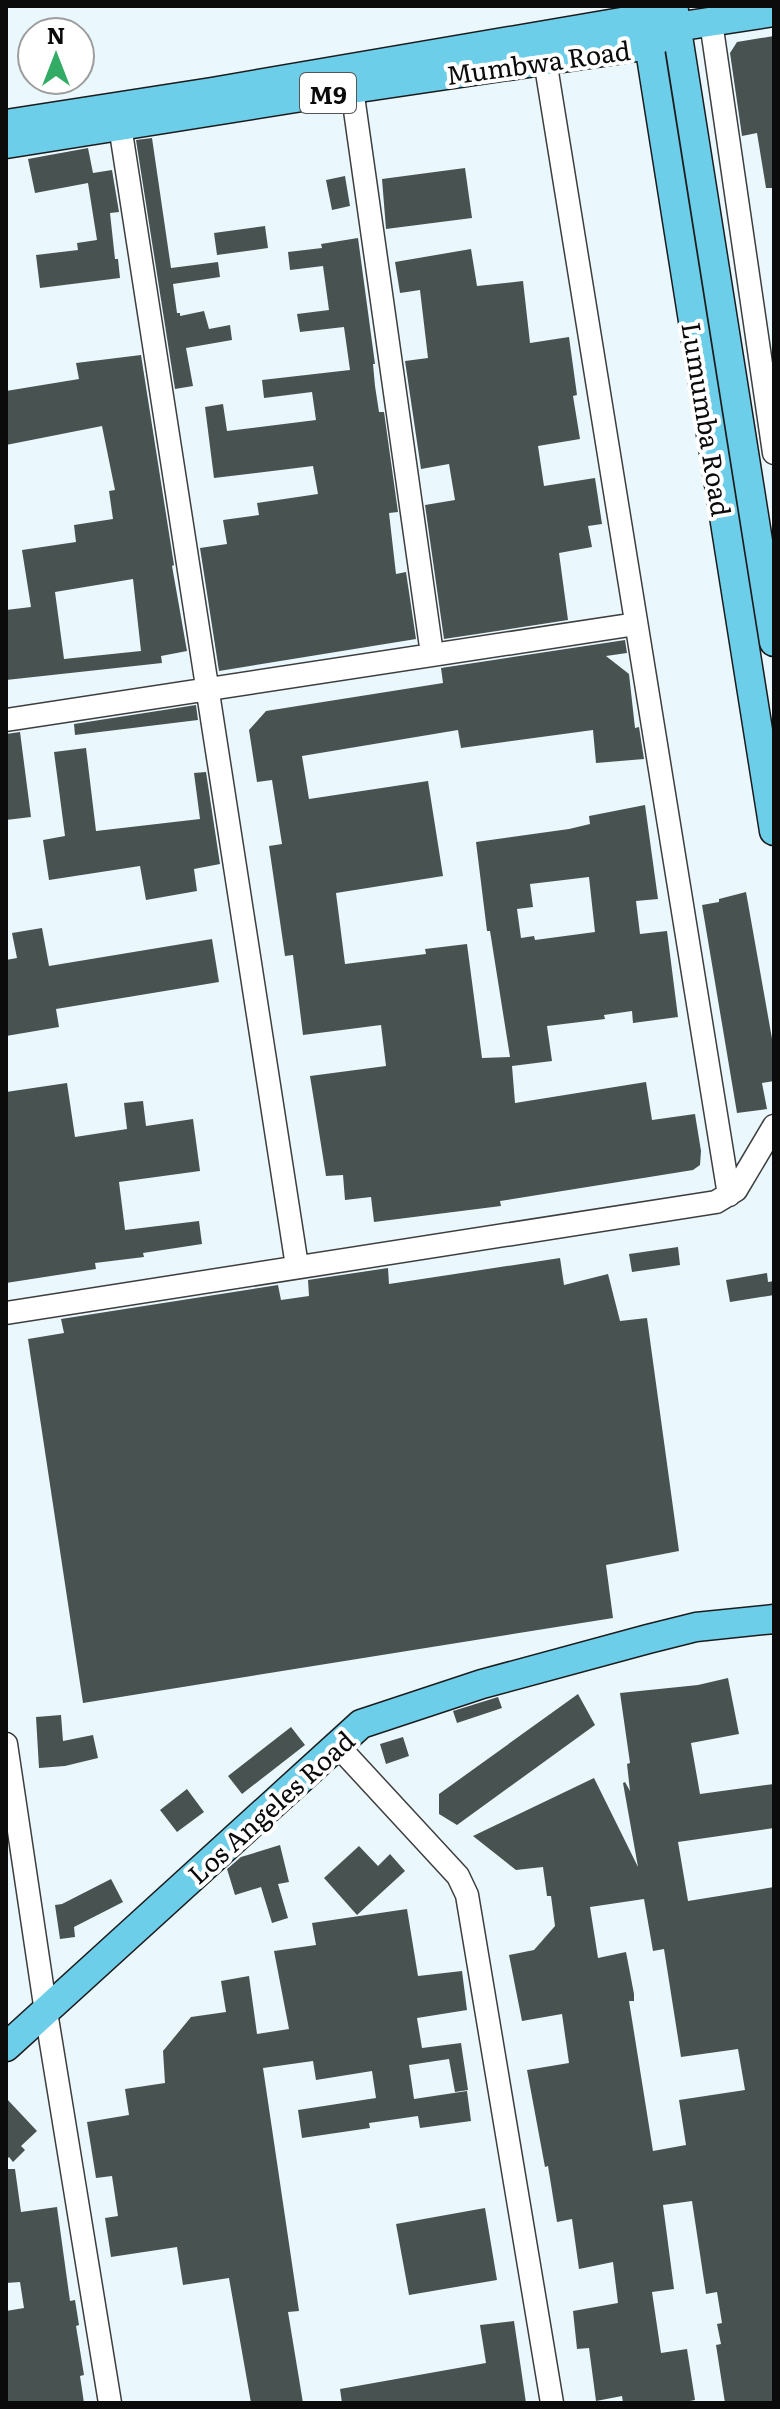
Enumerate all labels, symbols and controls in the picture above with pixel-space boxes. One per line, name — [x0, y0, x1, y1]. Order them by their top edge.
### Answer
north arrow — [16, 16, 96, 96]
text: N — [47, 18, 65, 51]
street label: Mumbwa Road — [443, 29, 633, 93]
road number: M9 — [300, 73, 356, 113]
street label: Lumumba Road — [673, 319, 743, 519]
street label: Los Angeles Road — [178, 1720, 362, 1892]

